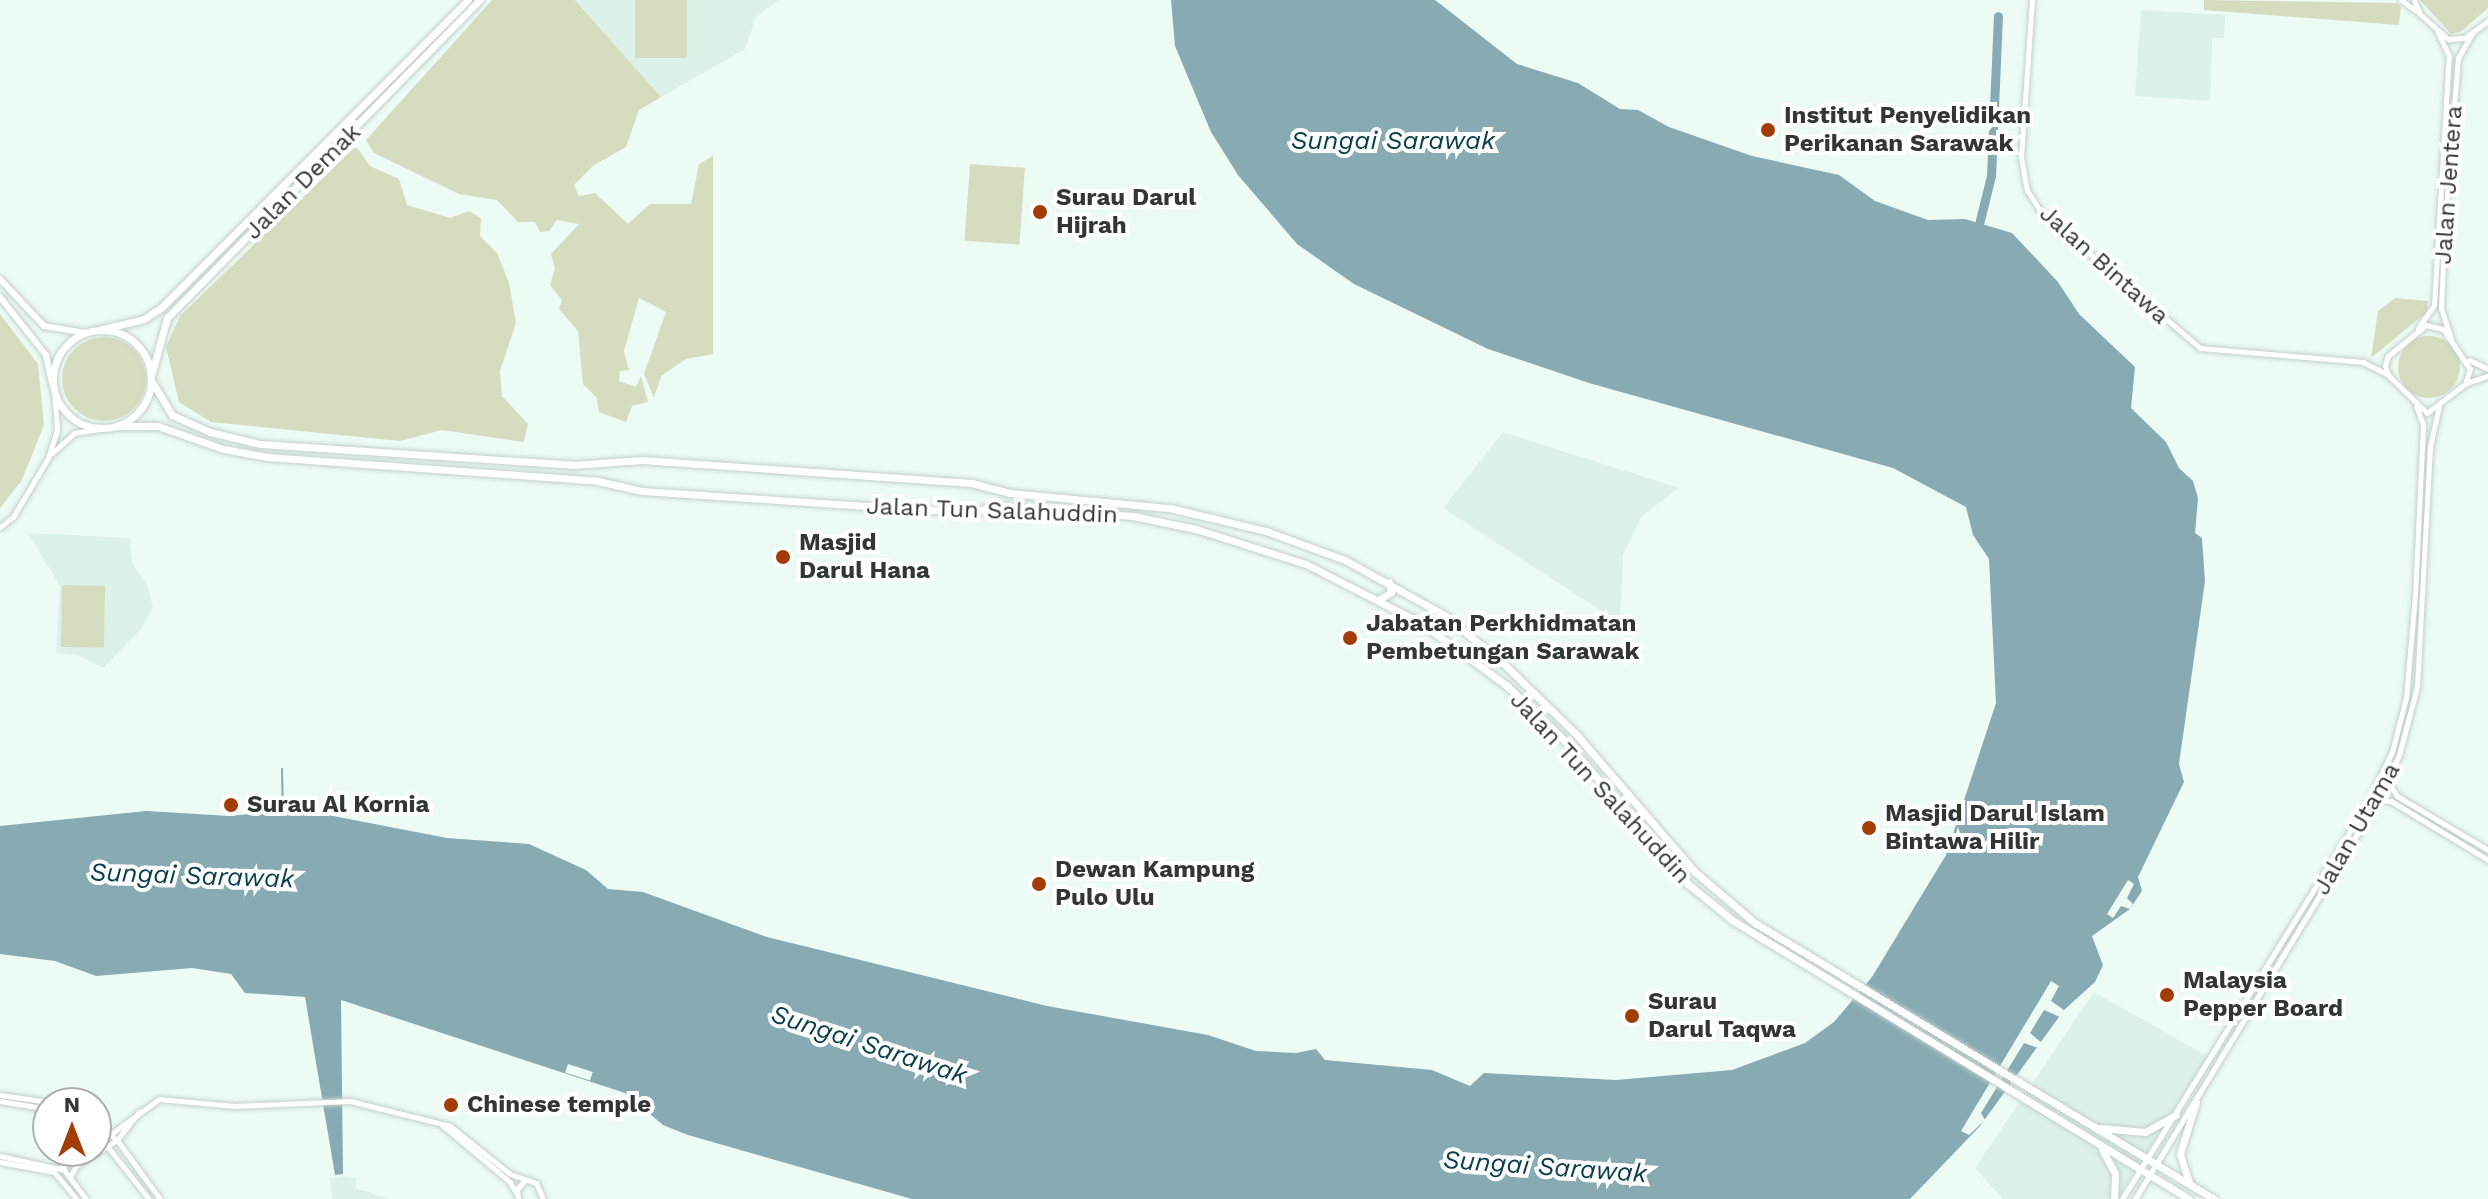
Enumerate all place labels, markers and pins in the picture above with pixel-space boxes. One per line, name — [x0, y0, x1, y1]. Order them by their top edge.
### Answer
place label: Institut Penyelidikan Perikanan Sarawak — [1784, 102, 2031, 158]
marker: Institut Penyelidikan Perikanan Sarawak — [1759, 121, 1777, 139]
place label: Surau Darul Hijrah — [1056, 184, 1196, 240]
marker: Surau Darul Hijrah — [1031, 203, 1049, 221]
place label: Masjid Darul Hana — [799, 529, 930, 585]
marker: Masjid Darul Hana — [774, 548, 792, 566]
place label: Jabatan Perkhidmatan Pembetungan Sarawak — [1366, 610, 1639, 666]
marker: Jabatan Perkhidmatan Pembetungan Sarawak — [1341, 629, 1359, 647]
place label: Surau Al Kornia — [247, 791, 430, 819]
marker: Surau Al Kornia — [222, 796, 240, 814]
place label: Masjid Darul Islam Bintawa Hilir — [1885, 800, 2105, 856]
marker: Masjid Darul Islam Bintawa Hilir — [1860, 819, 1878, 837]
place label: Dewan Kampung Pulo Ulu — [1055, 856, 1254, 912]
marker: Dewan Kampung Pulo Ulu — [1030, 875, 1048, 893]
place label: Malaysia Pepper Board — [2183, 967, 2344, 1023]
marker: Malaysia Pepper Board — [2158, 986, 2176, 1004]
place label: Surau Darul Taqwa — [1648, 988, 1797, 1044]
marker: Surau Darul Taqwa — [1623, 1007, 1641, 1025]
place label: Chinese temple — [467, 1091, 651, 1119]
marker: Chinese temple — [442, 1096, 460, 1114]

